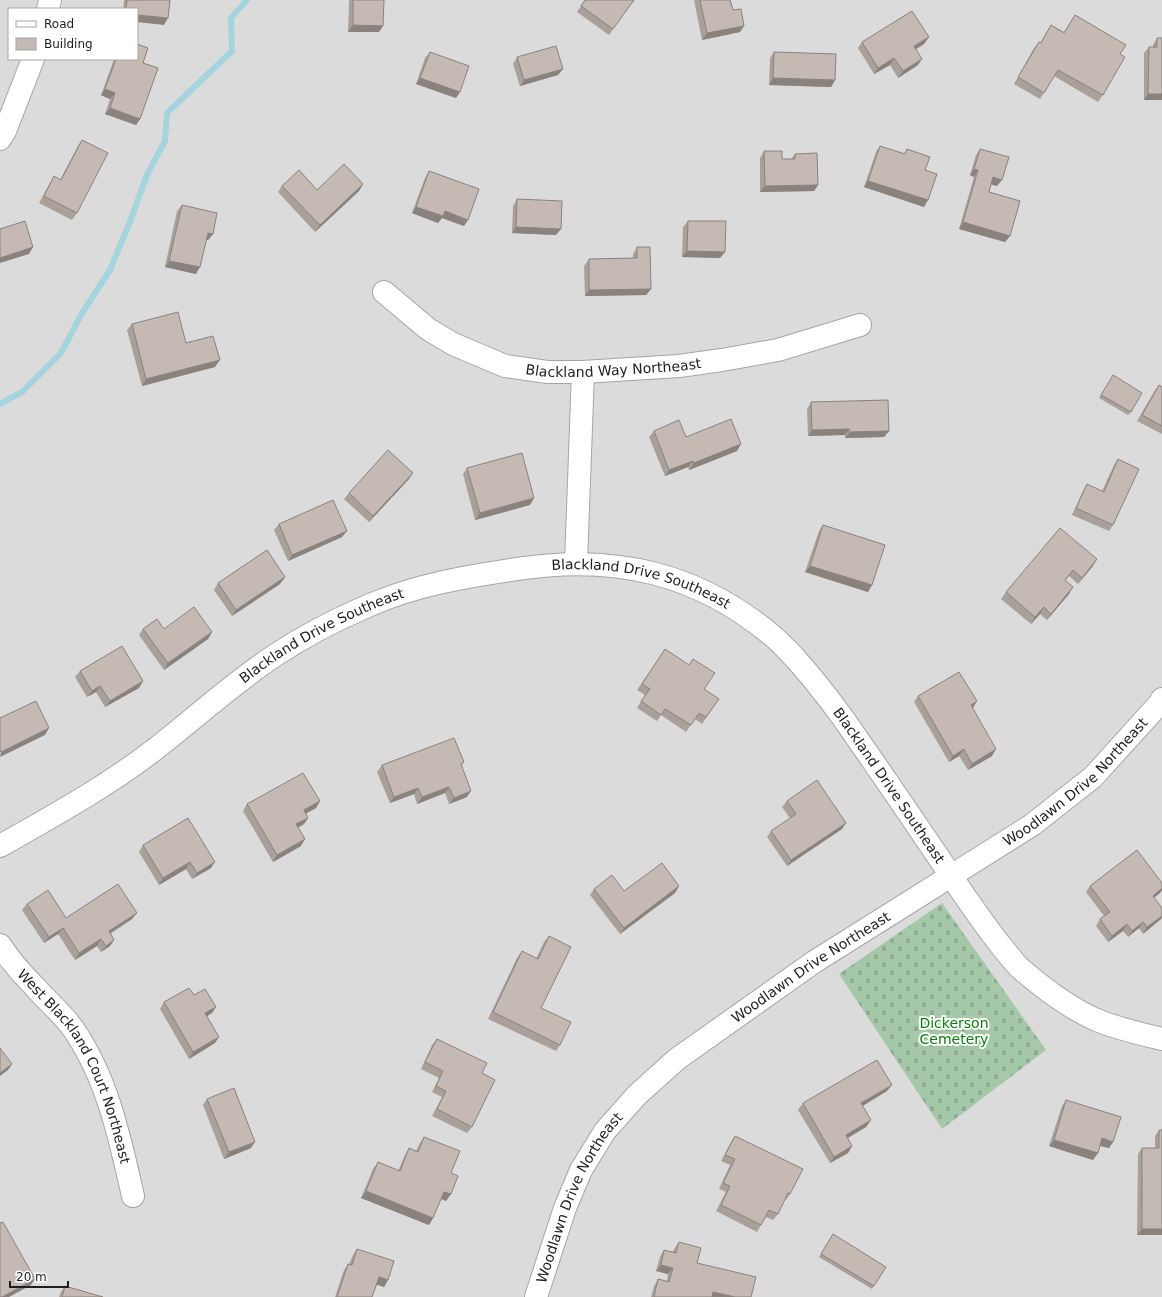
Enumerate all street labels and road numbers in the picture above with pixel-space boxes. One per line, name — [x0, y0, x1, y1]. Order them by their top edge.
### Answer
street label: Blackland Way Northeast — [524, 355, 703, 380]
street label: Blackland Drive Southeast — [551, 556, 734, 612]
street label: Blackland Drive Southeast — [236, 585, 406, 686]
street label: Blackland Drive Southeast — [830, 705, 948, 867]
street label: Woodlawn Drive Northeast — [1000, 714, 1151, 849]
street label: Woodlawn Drive Northeast — [728, 908, 893, 1026]
street label: West Blackland Court Northeast — [14, 966, 133, 1166]
street label: Woodlawn Drive Northeast — [533, 1109, 626, 1285]

